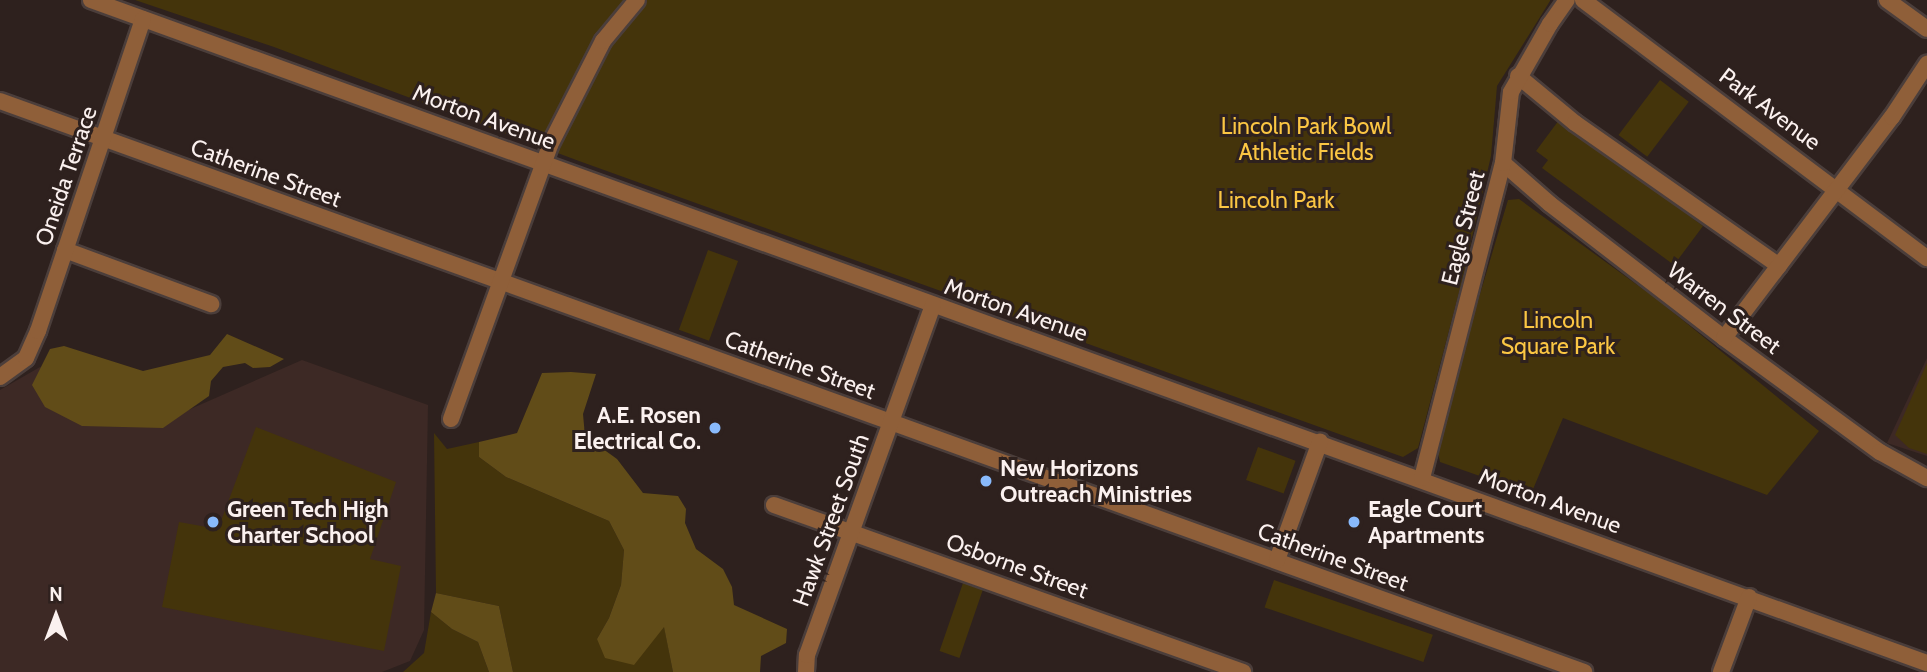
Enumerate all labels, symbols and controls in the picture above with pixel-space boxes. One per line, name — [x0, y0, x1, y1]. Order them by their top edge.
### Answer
street label: Park Avenue — [1714, 62, 1826, 156]
street label: Morton Avenue — [409, 78, 559, 156]
street label: Oneida Terrace — [29, 103, 103, 249]
park label: Lincoln Park Bowl Athletic Fields — [1221, 112, 1391, 166]
street label: Catherine Street — [187, 133, 345, 213]
street label: Eagle Street — [1436, 168, 1490, 288]
park label: Lincoln Park — [1217, 186, 1335, 214]
street label: Warren Street — [1662, 256, 1786, 360]
street label: Morton Avenue — [941, 273, 1091, 347]
park label: Lincoln Square Park — [1501, 306, 1615, 360]
street label: Catherine Street — [721, 325, 879, 405]
place label: A.E. Rosen Electrical Co. — [574, 401, 701, 455]
marker: A.E. Rosen Electrical Co. — [707, 420, 723, 436]
street label: Hawk Street South — [787, 430, 875, 610]
place label: New Horizons Outreach Ministries — [1000, 454, 1192, 508]
street label: Morton Avenue — [1475, 462, 1625, 540]
marker: New Horizons Outreach Ministries — [978, 473, 994, 489]
place label: Green Tech High Charter School — [227, 495, 389, 549]
place label: Eagle Court Apartments — [1368, 495, 1485, 549]
marker: Green Tech High Charter School — [205, 514, 221, 530]
marker: Eagle Court Apartments — [1346, 514, 1362, 530]
street label: Catherine Street — [1254, 517, 1412, 597]
street label: Osborne Street — [942, 528, 1092, 604]
north arrow — [21, 581, 91, 651]
text: N — [49, 583, 63, 606]

